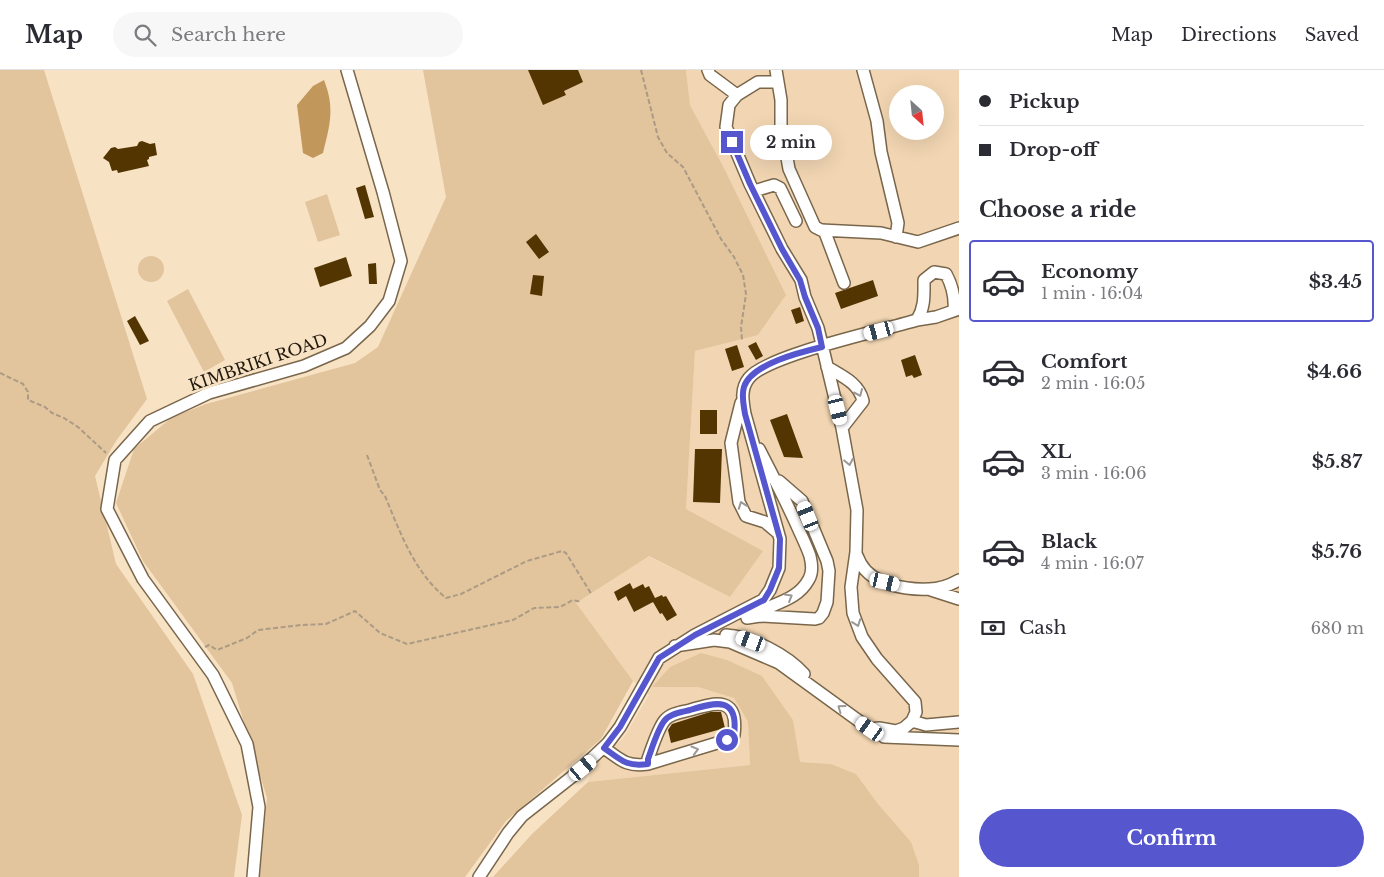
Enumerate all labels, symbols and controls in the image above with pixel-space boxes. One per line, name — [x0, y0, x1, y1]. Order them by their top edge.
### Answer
search box — [113, 12, 463, 57]
text: Map — [25, 20, 83, 49]
icon: search — [131, 21, 159, 49]
text: Search here — [171, 23, 286, 46]
text: Map — [1111, 24, 1153, 46]
text: Directions — [1181, 24, 1277, 46]
text: Saved — [1305, 24, 1359, 46]
north arrow — [889, 85, 944, 140]
map controls — [889, 85, 944, 140]
text: Pickup — [1009, 90, 1080, 113]
callout: 2 min — [750, 124, 832, 160]
route end — [721, 131, 743, 153]
text: 2 min — [766, 132, 816, 152]
text: Drop-off — [1009, 138, 1098, 161]
text: Choose a ride — [979, 196, 1136, 223]
icon: car — [981, 259, 1026, 304]
text: Economy — [1041, 260, 1138, 283]
text: $3.45 — [1309, 270, 1362, 293]
text: 1 min · 16:04 — [1041, 283, 1143, 303]
car — [862, 320, 895, 342]
street label: KIMBRIKI ROAD — [186, 329, 330, 395]
icon: car — [981, 349, 1026, 394]
text: Comfort — [1041, 350, 1128, 373]
text: $4.66 — [1307, 360, 1362, 383]
text: 2 min · 16:05 — [1041, 373, 1145, 393]
one-way arrow — [853, 388, 863, 397]
car — [827, 394, 848, 426]
icon: car — [981, 439, 1026, 484]
text: XL — [1041, 440, 1071, 463]
text: $5.87 — [1312, 450, 1362, 473]
one-way arrow — [843, 458, 853, 467]
text: 3 min · 16:06 — [1041, 463, 1147, 483]
car — [795, 499, 820, 533]
one-way arrow — [738, 501, 748, 510]
icon: car — [981, 529, 1026, 574]
text: Black — [1041, 530, 1097, 553]
text: $5.76 — [1311, 540, 1362, 563]
text: 4 min · 16:07 — [1041, 553, 1144, 573]
car — [868, 571, 901, 593]
one-way arrow — [784, 594, 793, 604]
icon: cash — [979, 614, 1007, 642]
text: Cash — [1019, 616, 1066, 639]
one-way arrow — [851, 618, 861, 627]
text: 680 m — [1311, 618, 1364, 638]
car — [734, 629, 767, 653]
one-way arrow — [837, 705, 847, 714]
car — [853, 714, 886, 744]
route start — [716, 729, 738, 751]
one-way arrow — [690, 745, 698, 755]
car — [566, 753, 599, 783]
button: Confirm — [979, 809, 1364, 867]

